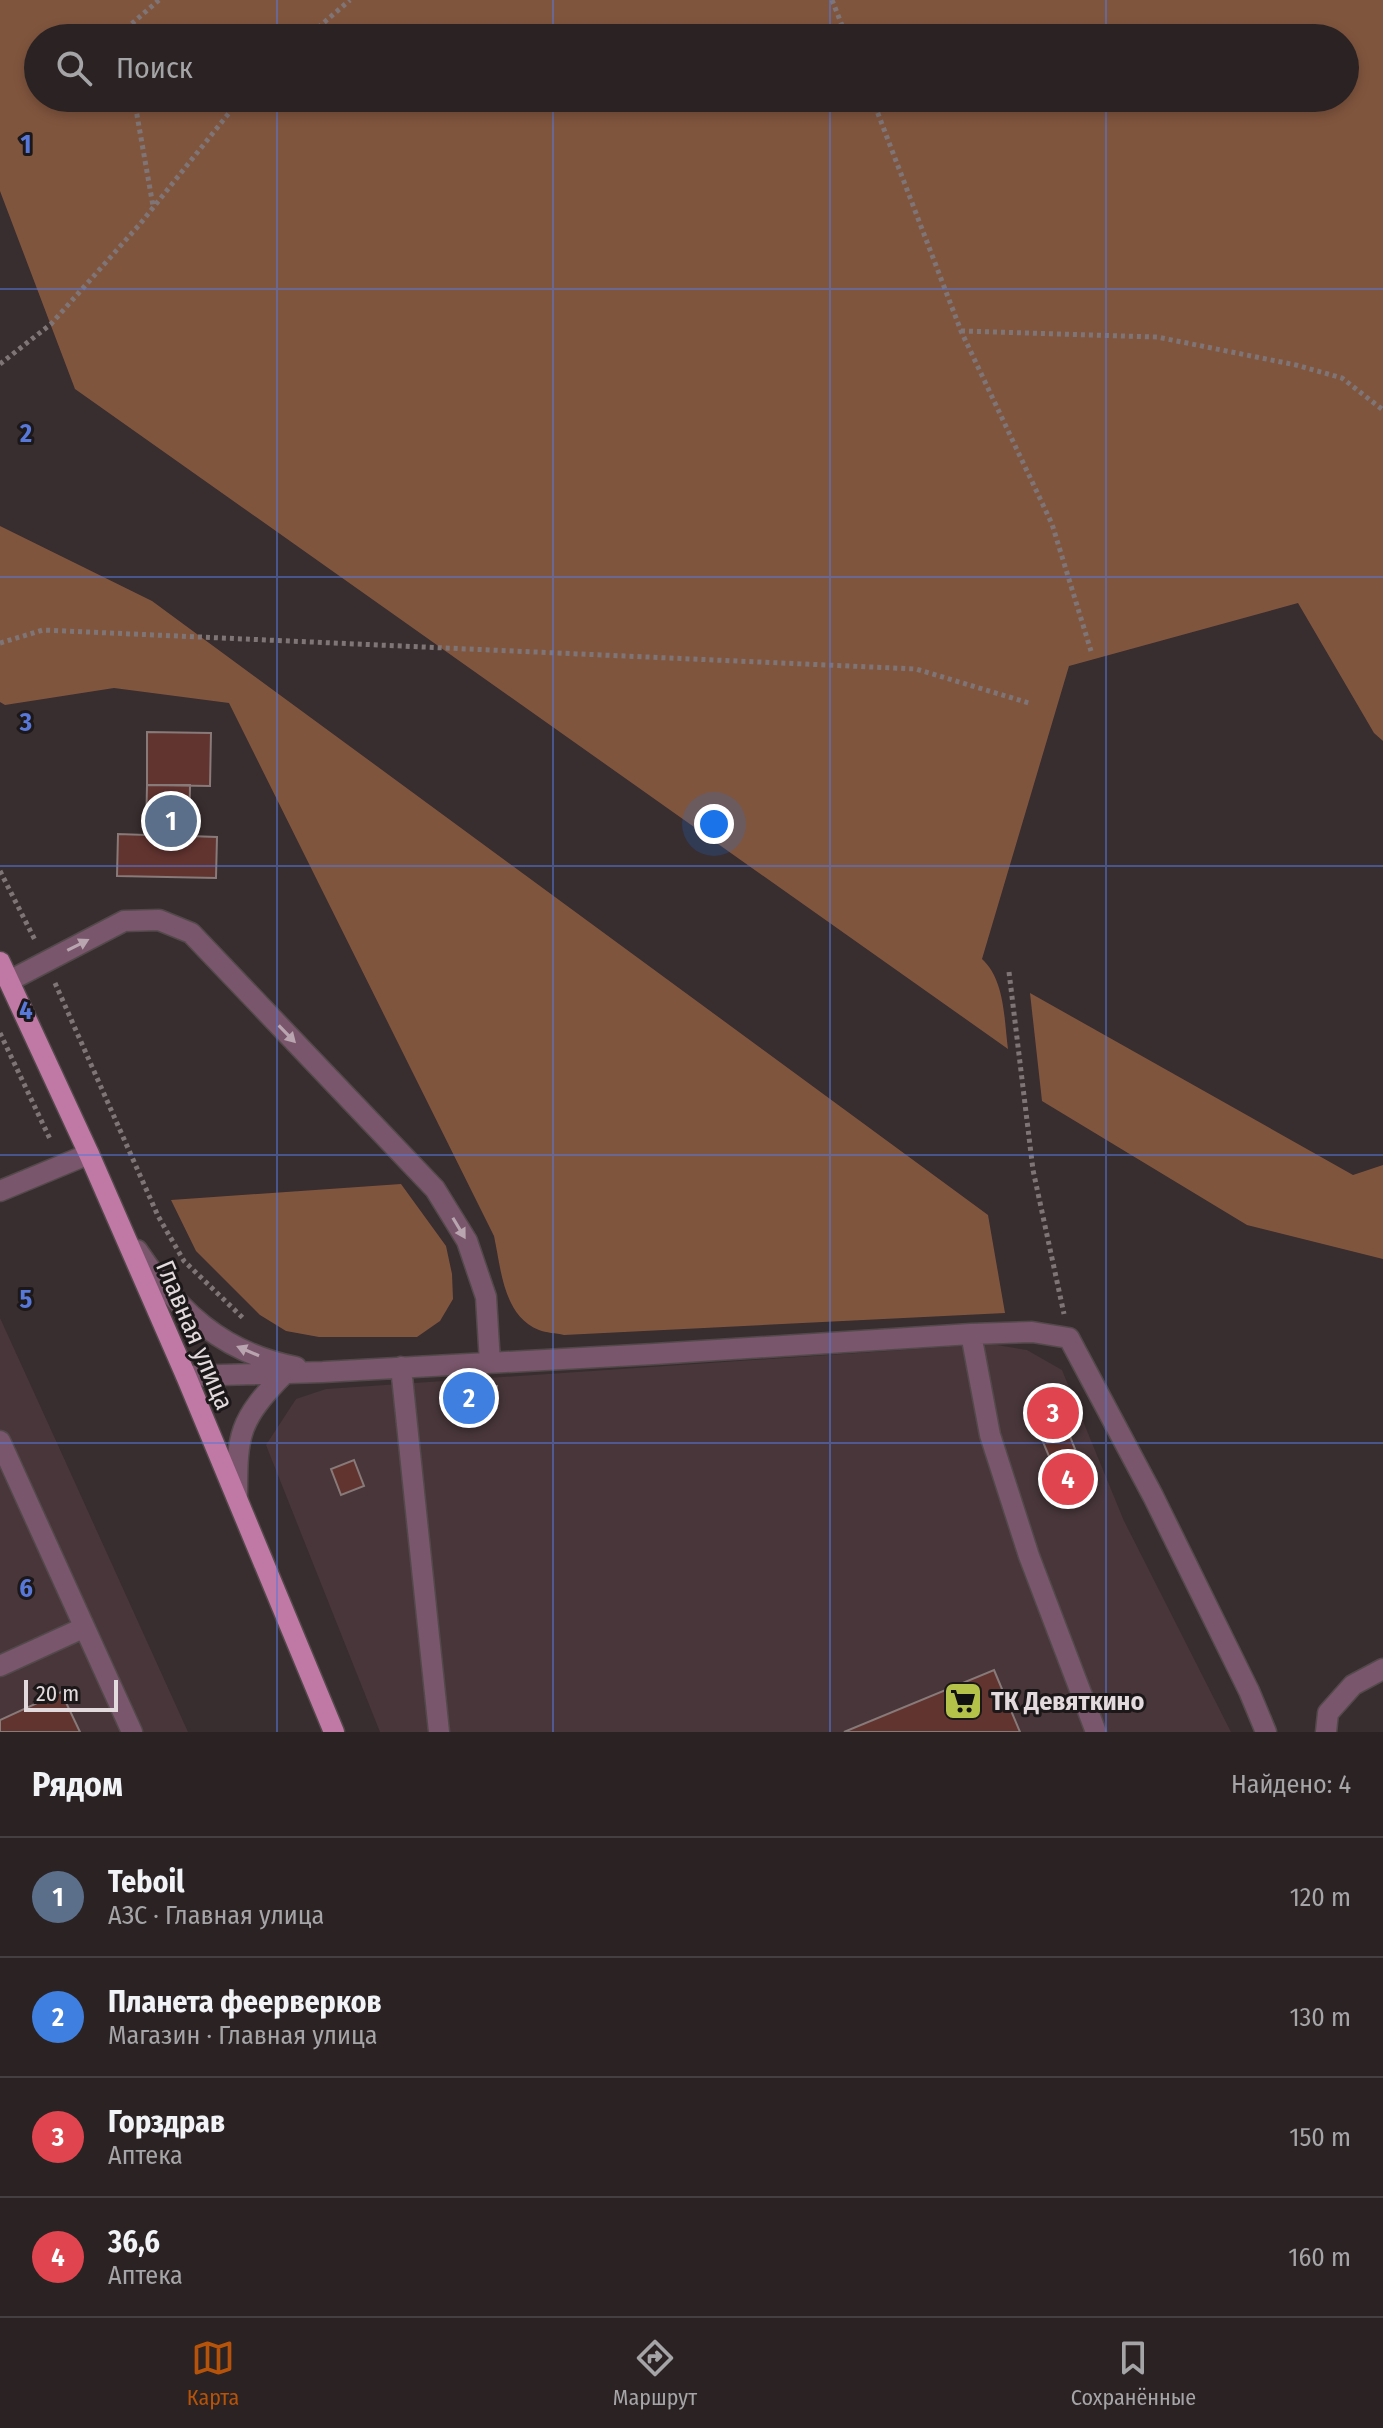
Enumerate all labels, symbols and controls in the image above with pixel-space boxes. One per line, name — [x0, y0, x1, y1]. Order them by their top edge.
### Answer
search box — [24, 24, 1359, 112]
icon: search — [52, 46, 96, 90]
text: Поиск — [116, 50, 193, 86]
text: 1 — [21, 129, 32, 160]
text: 2 — [19, 418, 32, 449]
text: 3 — [19, 707, 32, 738]
pin: 1 — [145, 791, 197, 851]
your location — [694, 804, 734, 844]
one-way arrow — [67, 938, 90, 951]
text: 4 — [19, 995, 33, 1026]
one-way arrow — [277, 1024, 296, 1043]
one-way arrow — [451, 1217, 465, 1239]
street label: Главная улица — [149, 1256, 240, 1415]
text: 5 — [20, 1284, 33, 1315]
one-way arrow — [237, 1345, 260, 1358]
pin: 2 — [443, 1368, 495, 1428]
pin: 3 — [1027, 1383, 1079, 1443]
pin: 4 — [1042, 1449, 1094, 1509]
text: 6 — [19, 1573, 33, 1604]
scale bar — [24, 1676, 118, 1712]
text: 20 m — [36, 1680, 79, 1707]
supermarket icon: ТК Девяткино — [942, 1680, 984, 1722]
place label: ТК Девяткино — [991, 1686, 1144, 1717]
text: Рядом — [32, 1764, 123, 1805]
text: Найдено: 4 — [1231, 1769, 1351, 1800]
text: Teboil — [108, 1864, 185, 1900]
text: 1 — [53, 1882, 64, 1913]
text: 120 m — [1290, 1882, 1351, 1913]
text: АЗС · Главная улица — [108, 1900, 324, 1931]
text: Планета феерверков — [108, 1984, 382, 2020]
text: 2 — [52, 2002, 64, 2033]
text: 130 m — [1289, 2002, 1351, 2033]
text: Магазин · Главная улица — [108, 2020, 377, 2051]
text: Горздрав — [108, 2104, 225, 2140]
text: 3 — [52, 2122, 64, 2153]
text: 150 m — [1289, 2122, 1351, 2153]
text: Аптека — [108, 2140, 183, 2171]
text: 36,6 — [108, 2224, 160, 2260]
text: 4 — [51, 2242, 65, 2273]
text: 160 m — [1288, 2242, 1351, 2273]
text: Аптека — [108, 2260, 183, 2291]
tab: Карта — [187, 2336, 239, 2411]
tab: Маршрут — [613, 2336, 697, 2411]
tab: Сохранённые — [1071, 2336, 1196, 2411]

